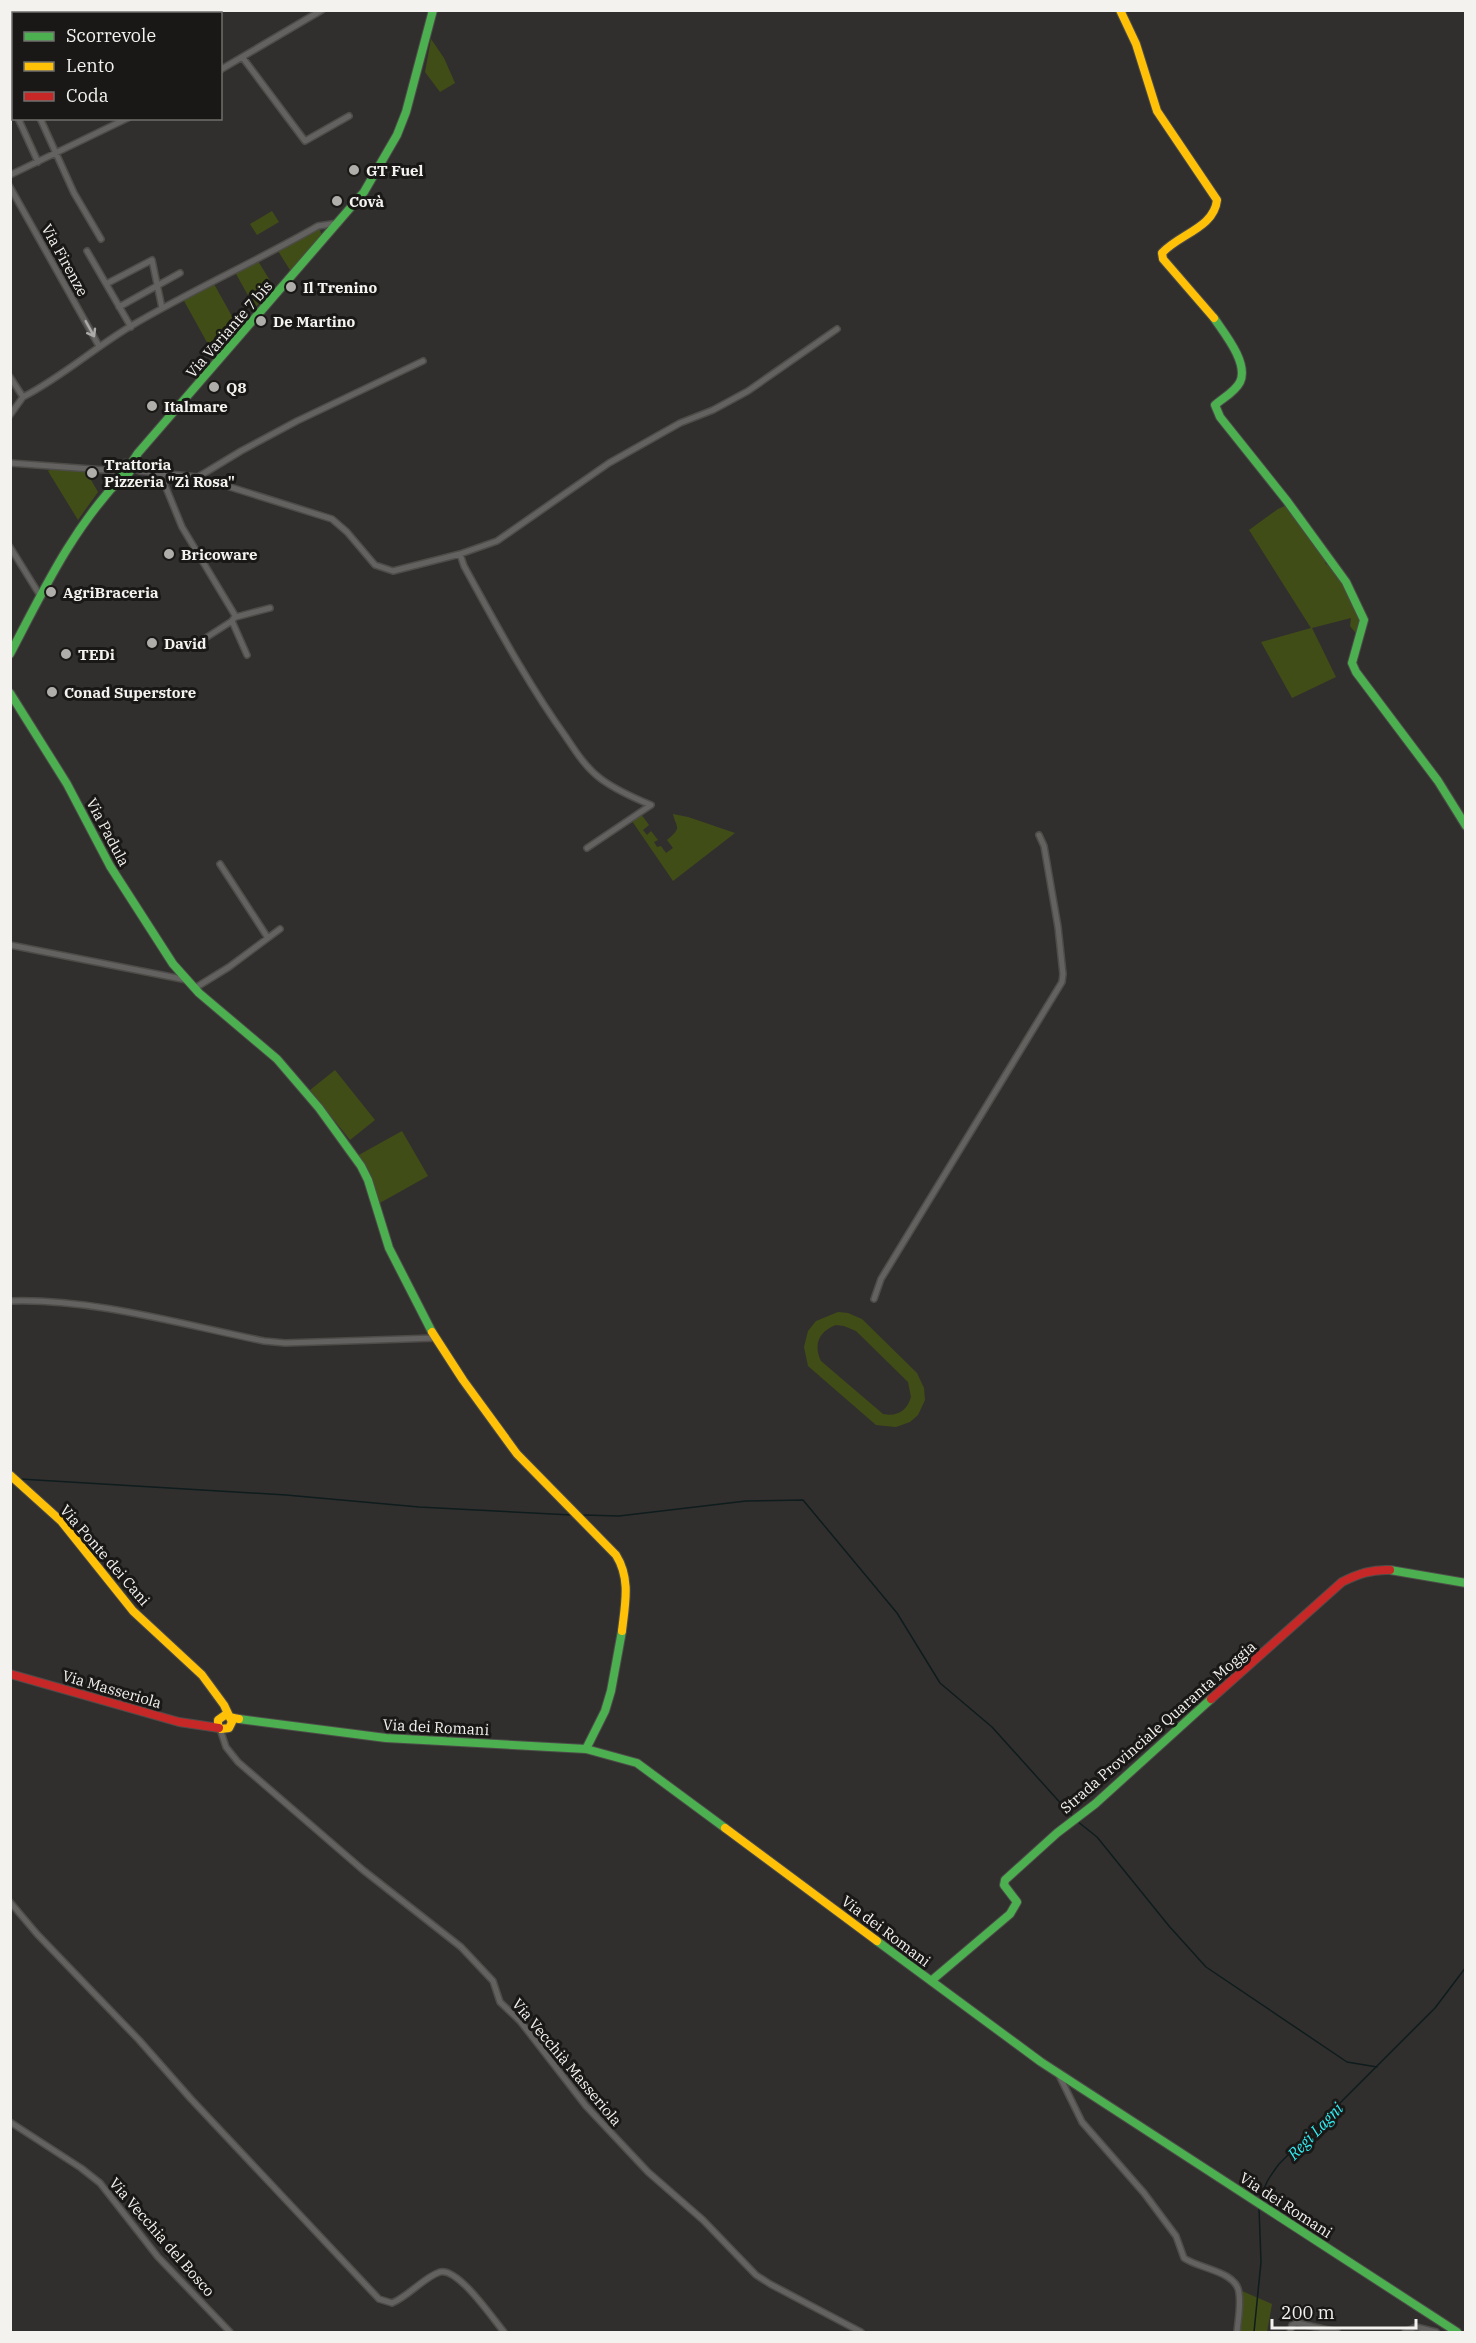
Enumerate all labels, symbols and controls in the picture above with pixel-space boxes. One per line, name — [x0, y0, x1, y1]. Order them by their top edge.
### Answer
legend — [12, 12, 222, 120]
text: Scorrevole — [66, 24, 156, 47]
text: Lento — [66, 54, 114, 77]
text: Coda — [66, 84, 109, 107]
place label: GT Fuel — [366, 161, 424, 180]
marker: GT Fuel — [347, 163, 361, 177]
place label: Covà — [349, 192, 385, 211]
marker: Covà — [330, 194, 344, 208]
street label: Via Firenze — [37, 221, 93, 299]
street label: Via Variante 7 bis — [182, 276, 276, 382]
place label: Il Trenino — [303, 278, 377, 297]
marker: Il Trenino — [284, 280, 298, 294]
place label: De Martino — [273, 312, 356, 331]
marker: De Martino — [254, 314, 268, 328]
one-way arrow — [84, 320, 96, 337]
place label: Q8 — [226, 378, 246, 397]
marker: Q8 — [207, 380, 221, 394]
place label: Italmare — [164, 397, 228, 416]
marker: Italmare — [145, 399, 159, 413]
place label: Trattoria Pizzeria "Zì Rosa" — [104, 455, 235, 491]
marker: Trattoria Pizzeria "Zì Rosa" — [85, 466, 99, 480]
place label: Bricoware — [181, 545, 258, 564]
marker: Bricoware — [162, 547, 176, 561]
place label: AgriBraceria — [63, 583, 159, 602]
marker: AgriBraceria — [44, 585, 58, 599]
place label: David — [164, 634, 207, 653]
marker: David — [145, 636, 159, 650]
place label: TEDi — [78, 645, 115, 664]
marker: TEDi — [59, 647, 73, 661]
place label: Conad Superstore — [64, 683, 196, 702]
marker: Conad Superstore — [45, 685, 59, 699]
street label: Via Padula — [82, 795, 134, 869]
street label: Via Ponte dei Cani — [56, 1501, 154, 1610]
street label: Strada Provinciale Quaranta Moggia — [1056, 1637, 1260, 1817]
street label: Via Masseriola — [60, 1666, 164, 1712]
street label: Via dei Romani — [382, 1715, 490, 1739]
street label: Via dei Romani — [838, 1891, 934, 1971]
street label: Via Vecchià Masseriola — [508, 1994, 626, 2130]
water label: Regi Lagni — [1282, 2098, 1347, 2164]
street label: Via dei Romani — [1236, 2168, 1336, 2242]
street label: Via Vecchia del Bosco — [105, 2174, 219, 2300]
scale bar — [1272, 2292, 1416, 2330]
text: 200 m — [1281, 2301, 1335, 2324]

